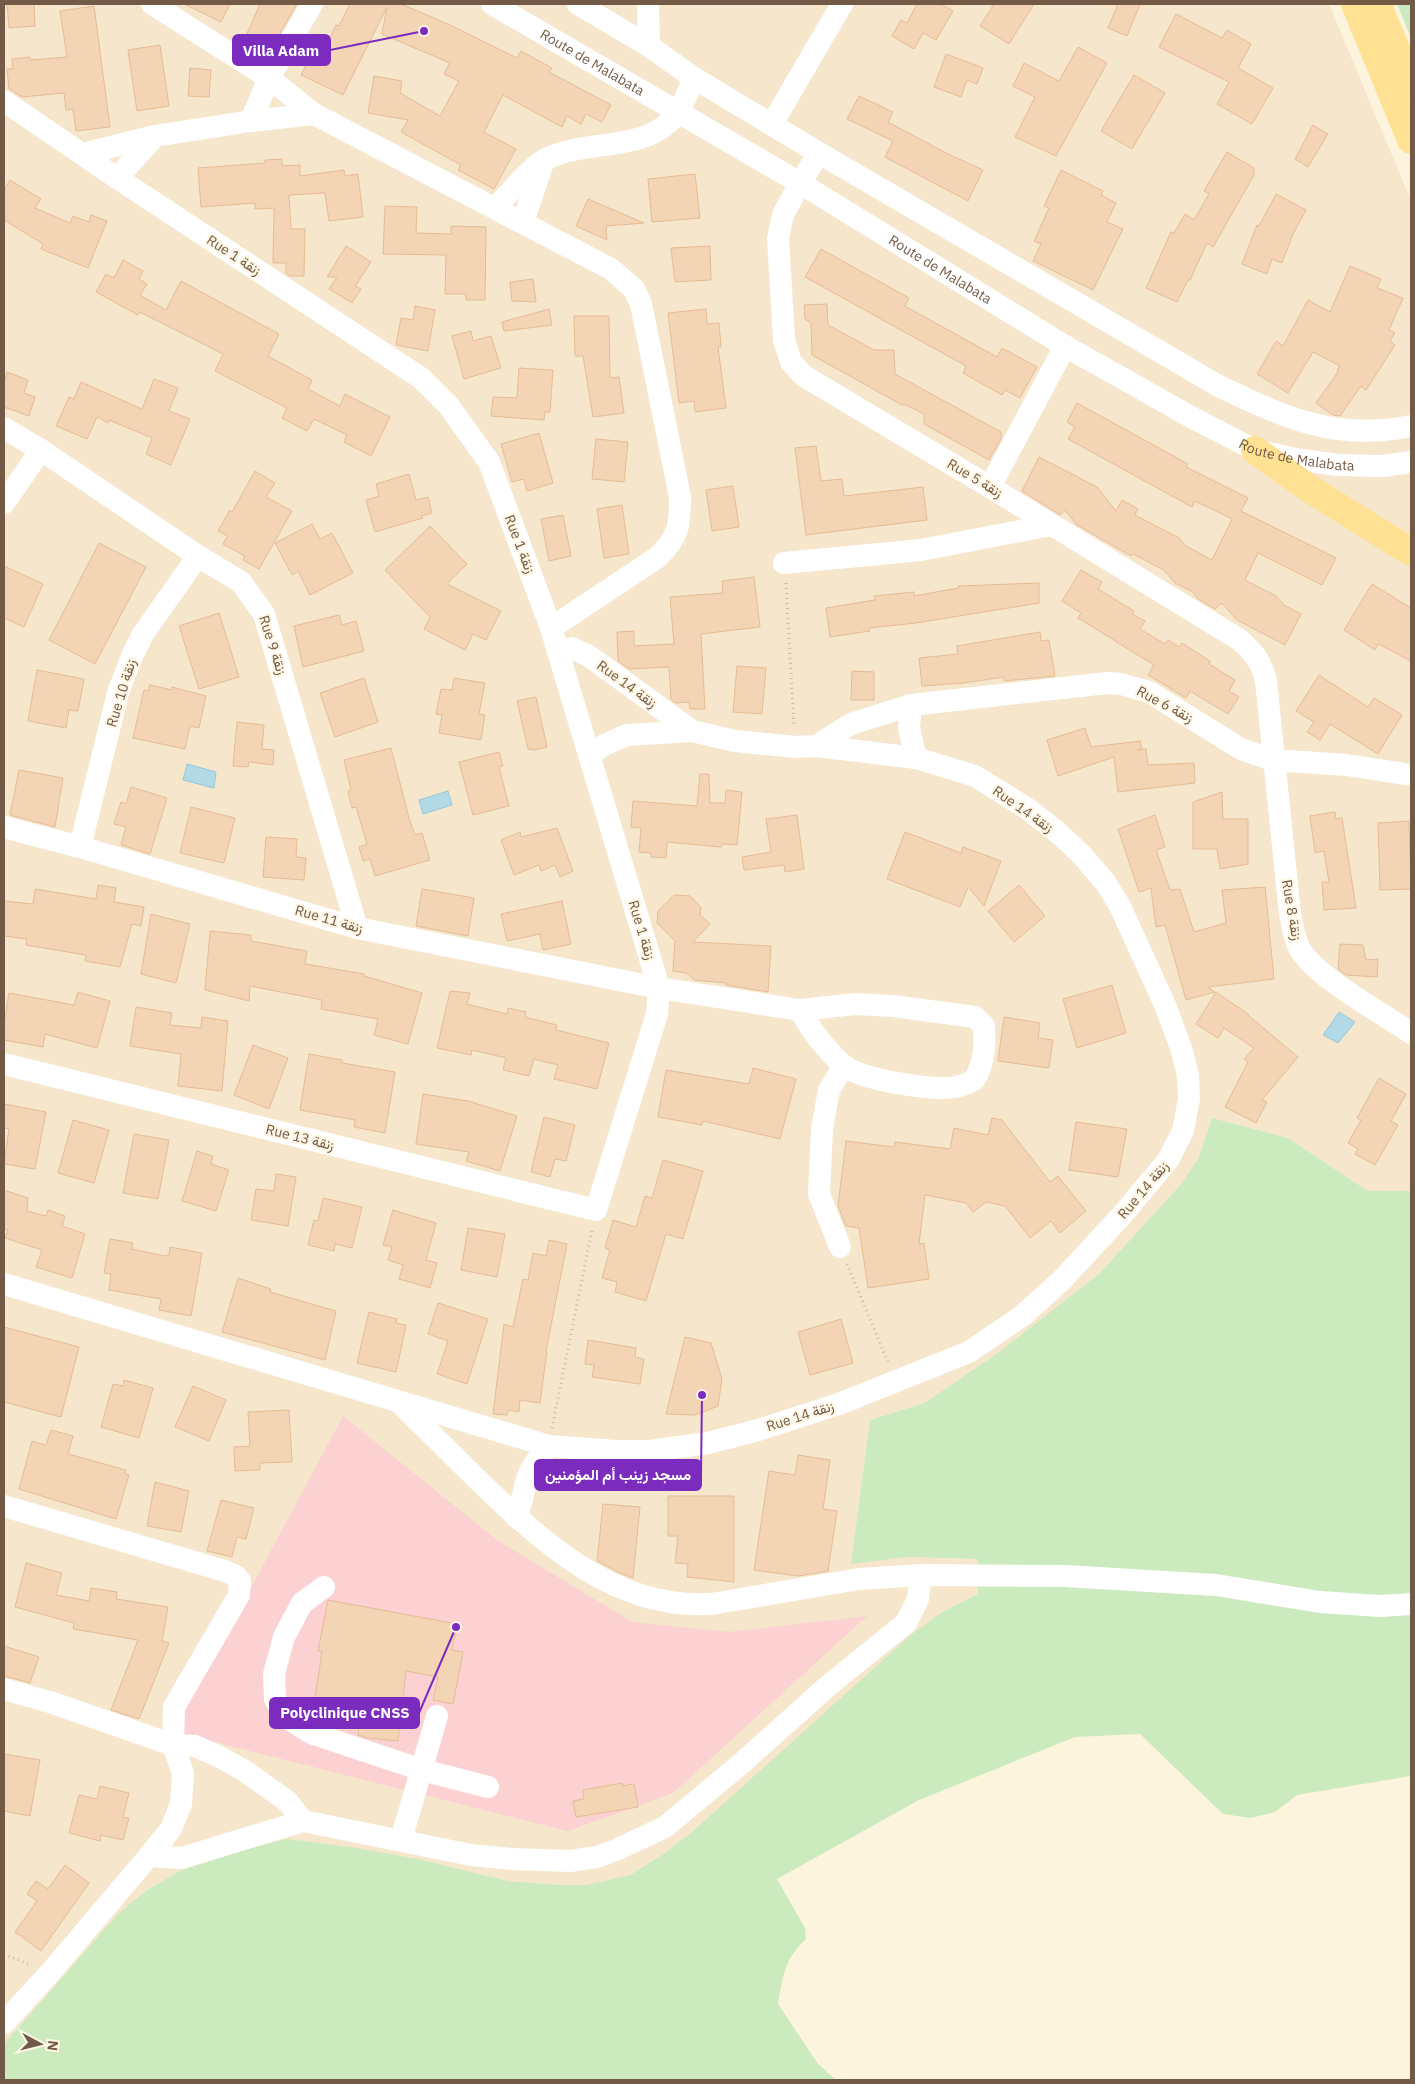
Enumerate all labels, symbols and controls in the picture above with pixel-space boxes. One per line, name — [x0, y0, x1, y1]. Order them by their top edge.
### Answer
street label: Route de Malabata — [537, 25, 648, 100]
callout: Villa Adam — [233, 35, 330, 65]
text: Villa Adam — [243, 41, 319, 60]
street label: Rue 1 زنقة — [203, 231, 265, 279]
street label: Route de Malabata — [885, 231, 996, 308]
street label: Route de Malabata — [1236, 434, 1355, 474]
street label: Rue 5 زنقة — [944, 454, 1006, 502]
street label: Rue 1 زنقة — [501, 512, 540, 576]
street label: Rue 9 زنقة — [255, 613, 291, 677]
street label: Rue 14 زنقة — [593, 656, 661, 712]
street label: Rue 10 زنقة — [102, 657, 140, 729]
street label: Rue 6 زنقة — [1134, 682, 1197, 727]
street label: Rue 14 زنقة — [989, 782, 1057, 837]
street label: Rue 8 زنقة — [1278, 878, 1306, 942]
street label: Rue 1 زنقة — [624, 898, 660, 962]
street label: Rue 11 زنقة — [293, 901, 365, 937]
street label: Rue 13 زنقة — [264, 1120, 336, 1154]
street label: Rue 14 زنقة — [1114, 1157, 1173, 1223]
street label: Rue 14 زنقة — [764, 1397, 836, 1435]
callout: مسجد زينب أم المؤمنين — [535, 1460, 701, 1490]
text: مسجد زينب أم المؤمنين — [545, 1465, 691, 1485]
callout: Polyclinique CNSS — [270, 1698, 419, 1728]
text: Polyclinique CNSS — [280, 1703, 410, 1722]
north arrow — [15, 2019, 65, 2069]
text: N — [43, 2039, 62, 2052]

